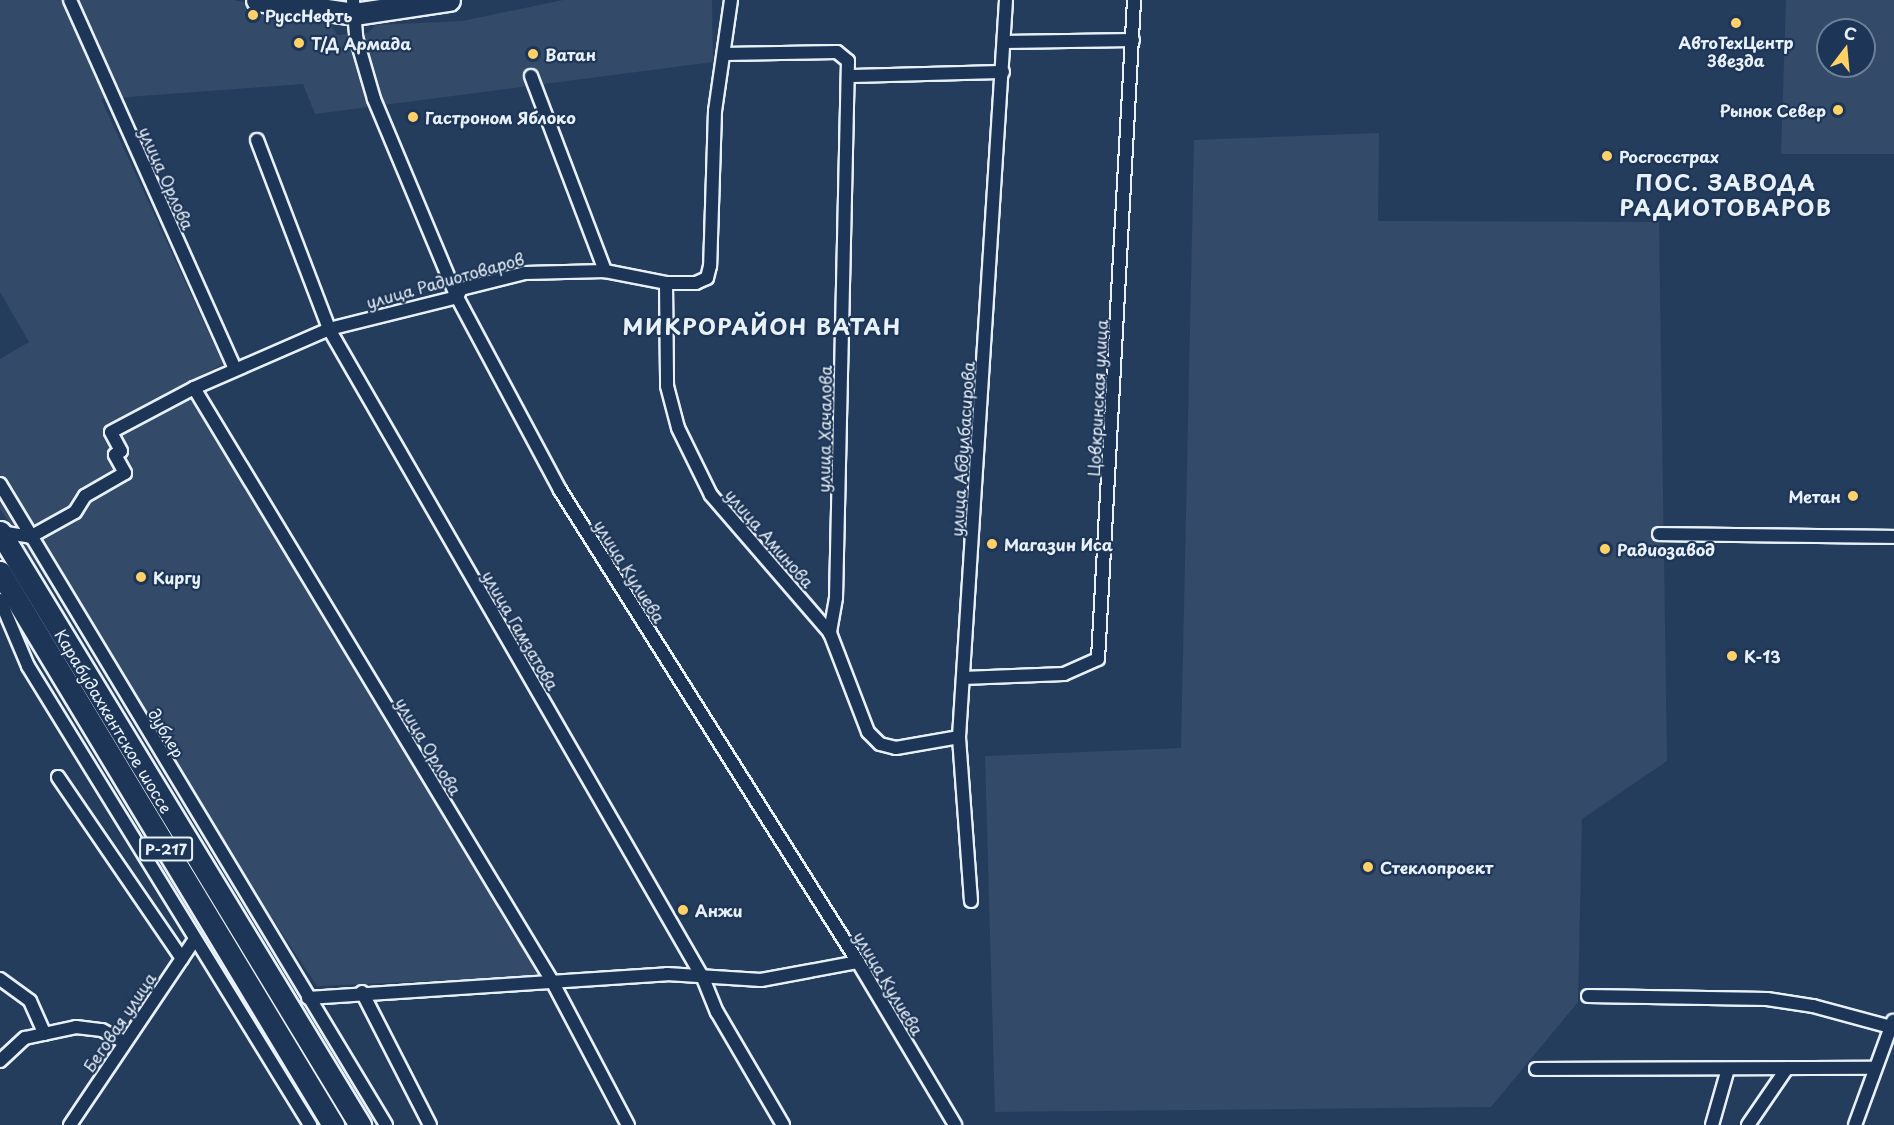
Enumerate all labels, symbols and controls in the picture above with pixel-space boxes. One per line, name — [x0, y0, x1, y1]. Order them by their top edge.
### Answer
place label: РуссНефть — [265, 5, 352, 25]
marker: РуссНефть — [246, 8, 260, 22]
marker: АвтоТехЦентр Звезда — [1729, 16, 1743, 30]
north arrow — [1816, 18, 1876, 78]
text: С — [1841, 19, 1860, 46]
place label: АвтоТехЦентр Звезда — [1679, 32, 1793, 70]
place label: Т/Д Армада — [311, 33, 412, 53]
marker: Т/Д Армада — [292, 36, 306, 50]
place label: Ватан — [545, 44, 596, 64]
marker: Ватан — [526, 47, 540, 61]
place label: Рынок Север — [1719, 100, 1826, 120]
marker: Рынок Север — [1831, 103, 1845, 117]
place label: Гастроном Яблоко — [425, 107, 576, 127]
marker: Гастроном Яблоко — [406, 110, 420, 124]
street label: улица Орлова — [136, 123, 198, 233]
place label: Росгосстрах — [1619, 146, 1719, 166]
marker: Росгосстрах — [1600, 149, 1614, 163]
district label: ПОС. ЗАВОДА РАДИОТОВАРОВ — [1621, 168, 1831, 220]
street label: улица Радиотоваров — [364, 248, 526, 312]
district label: МИКРОРАЙОН ВАТАН — [622, 313, 902, 339]
street label: Цовкринская улица — [1083, 319, 1111, 477]
street label: улица Абдулбасирова — [946, 361, 978, 537]
street label: улица Хачалова — [813, 365, 835, 493]
street label: улица Аминова — [722, 485, 818, 591]
place label: Метан — [1788, 486, 1841, 506]
marker: Метан — [1846, 489, 1860, 503]
street label: улица Кулиева — [590, 516, 670, 626]
place label: Магазин Иса — [1004, 534, 1113, 554]
marker: Магазин Иса — [985, 537, 999, 551]
place label: Радиозавод — [1617, 539, 1715, 559]
marker: Радиозавод — [1598, 542, 1612, 556]
place label: Киргу — [153, 567, 201, 587]
street label: улица Гамзатова — [479, 567, 563, 693]
marker: Киргу — [134, 570, 148, 584]
street label: Карабудахкентское шоссе — [51, 626, 177, 816]
place label: К-13 — [1744, 646, 1781, 666]
marker: К-13 — [1725, 649, 1739, 663]
street label: улица Орлова — [392, 693, 466, 799]
street label: дублер — [145, 705, 189, 761]
road number: Р-217 — [139, 837, 193, 861]
place label: Стеклопроект — [1380, 857, 1493, 877]
marker: Стеклопроект — [1361, 860, 1375, 874]
place label: Анжи — [695, 900, 742, 920]
marker: Анжи — [676, 903, 690, 917]
street label: улица Кулиева — [850, 927, 928, 1039]
street label: Беговая улица — [79, 968, 159, 1076]

